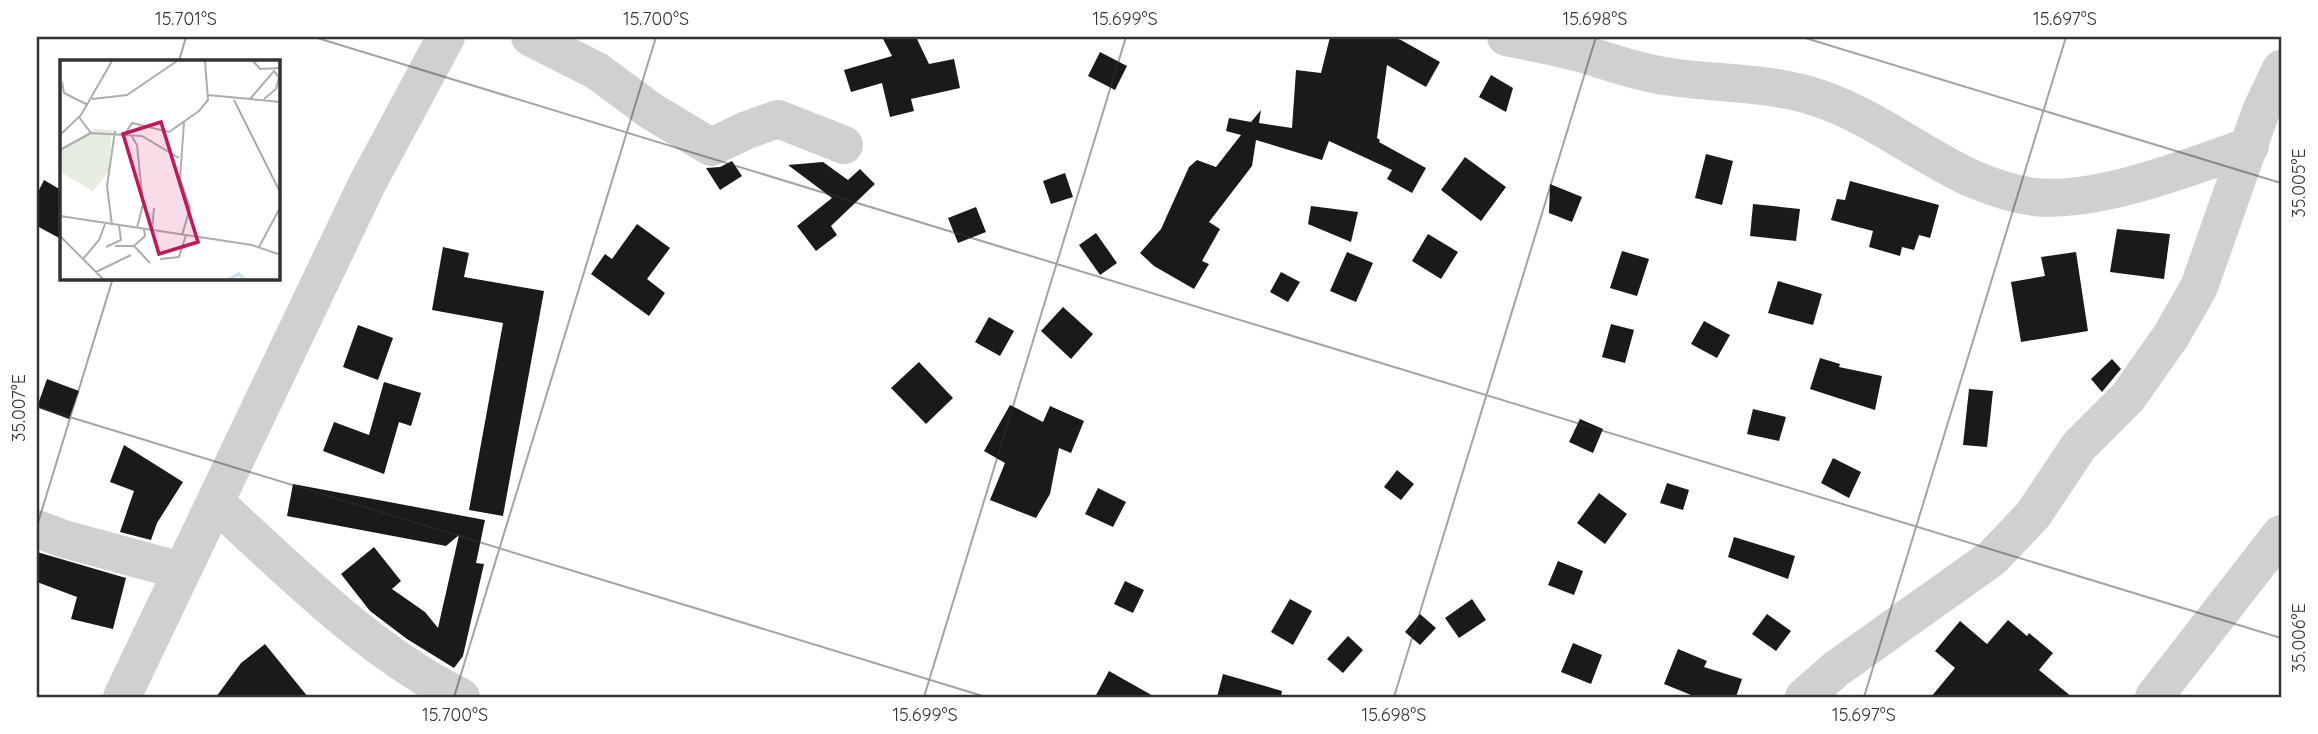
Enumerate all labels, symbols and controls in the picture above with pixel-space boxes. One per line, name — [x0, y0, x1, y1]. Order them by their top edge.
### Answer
text: 15.701°S — [155, 7, 217, 30]
text: 15.700°S — [623, 7, 689, 30]
text: 15.699°S — [1092, 7, 1158, 30]
text: 15.698°S — [1563, 7, 1627, 30]
text: 15.697°S — [2033, 7, 2097, 30]
inset map — [60, 60, 280, 280]
text: 35.005°E — [2287, 148, 2310, 218]
text: 35.007°E — [7, 374, 30, 442]
text: 35.006°E — [2287, 603, 2310, 673]
text: 15.700°S — [422, 703, 488, 726]
text: 15.699°S — [892, 703, 958, 726]
text: 15.698°S — [1362, 703, 1426, 726]
text: 15.697°S — [1832, 703, 1896, 726]

